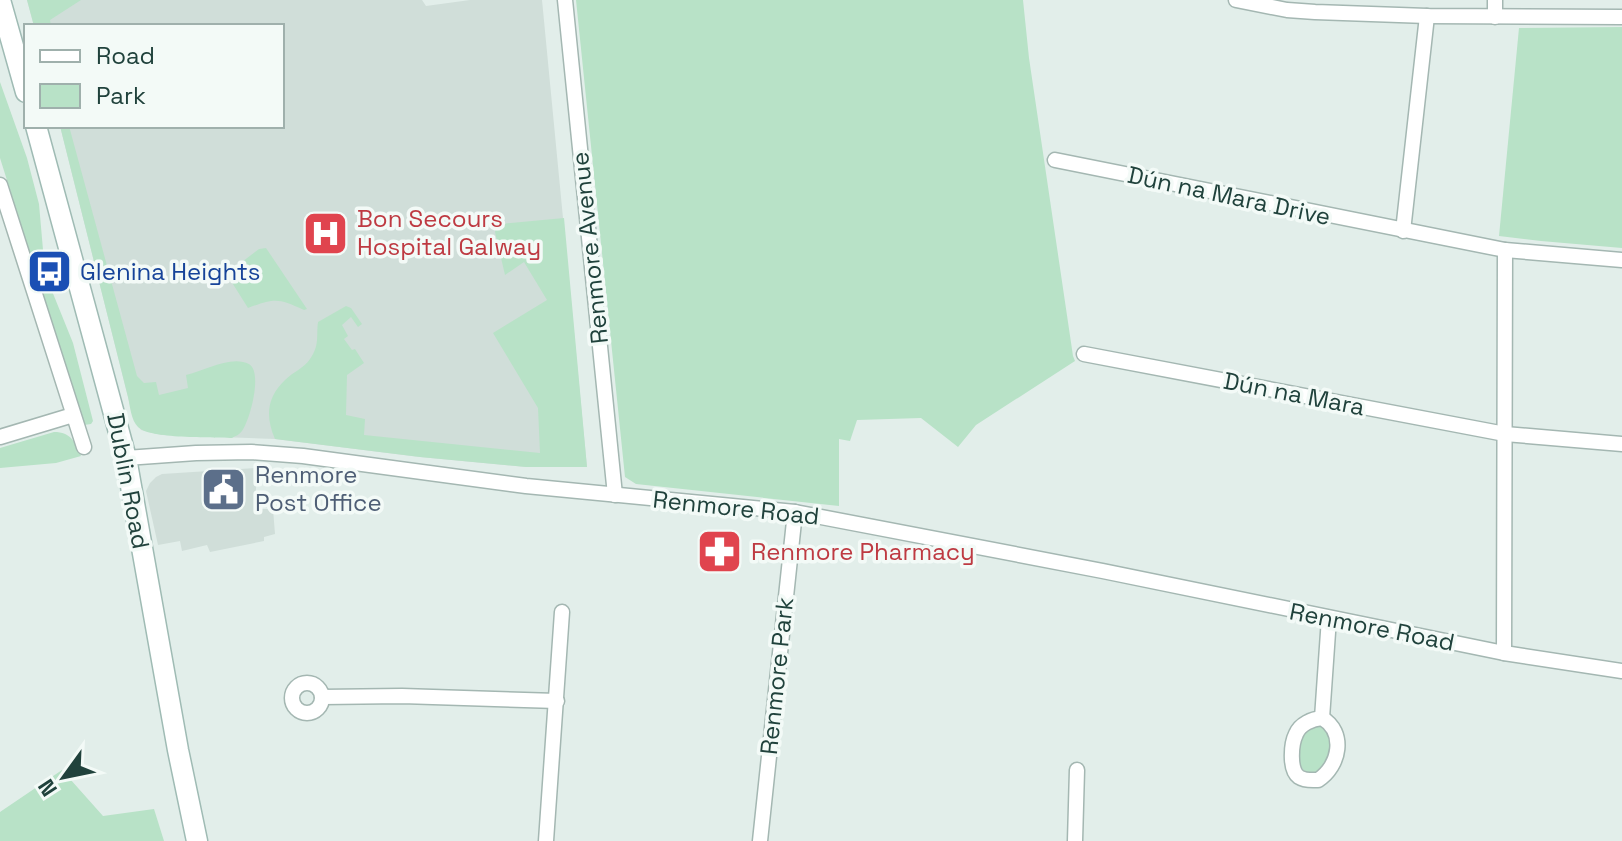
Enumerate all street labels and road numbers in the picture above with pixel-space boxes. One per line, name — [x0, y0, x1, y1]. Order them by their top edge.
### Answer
street label: Renmore Avenue — [564, 150, 615, 346]
street label: Dún na Mara Drive — [1125, 159, 1333, 232]
street label: Dún na Mara — [1221, 365, 1368, 422]
street label: Dublin Road — [100, 410, 157, 551]
street label: Renmore Road — [651, 483, 821, 532]
street label: Renmore Park — [753, 595, 800, 756]
street label: Renmore Road — [1287, 595, 1457, 658]

